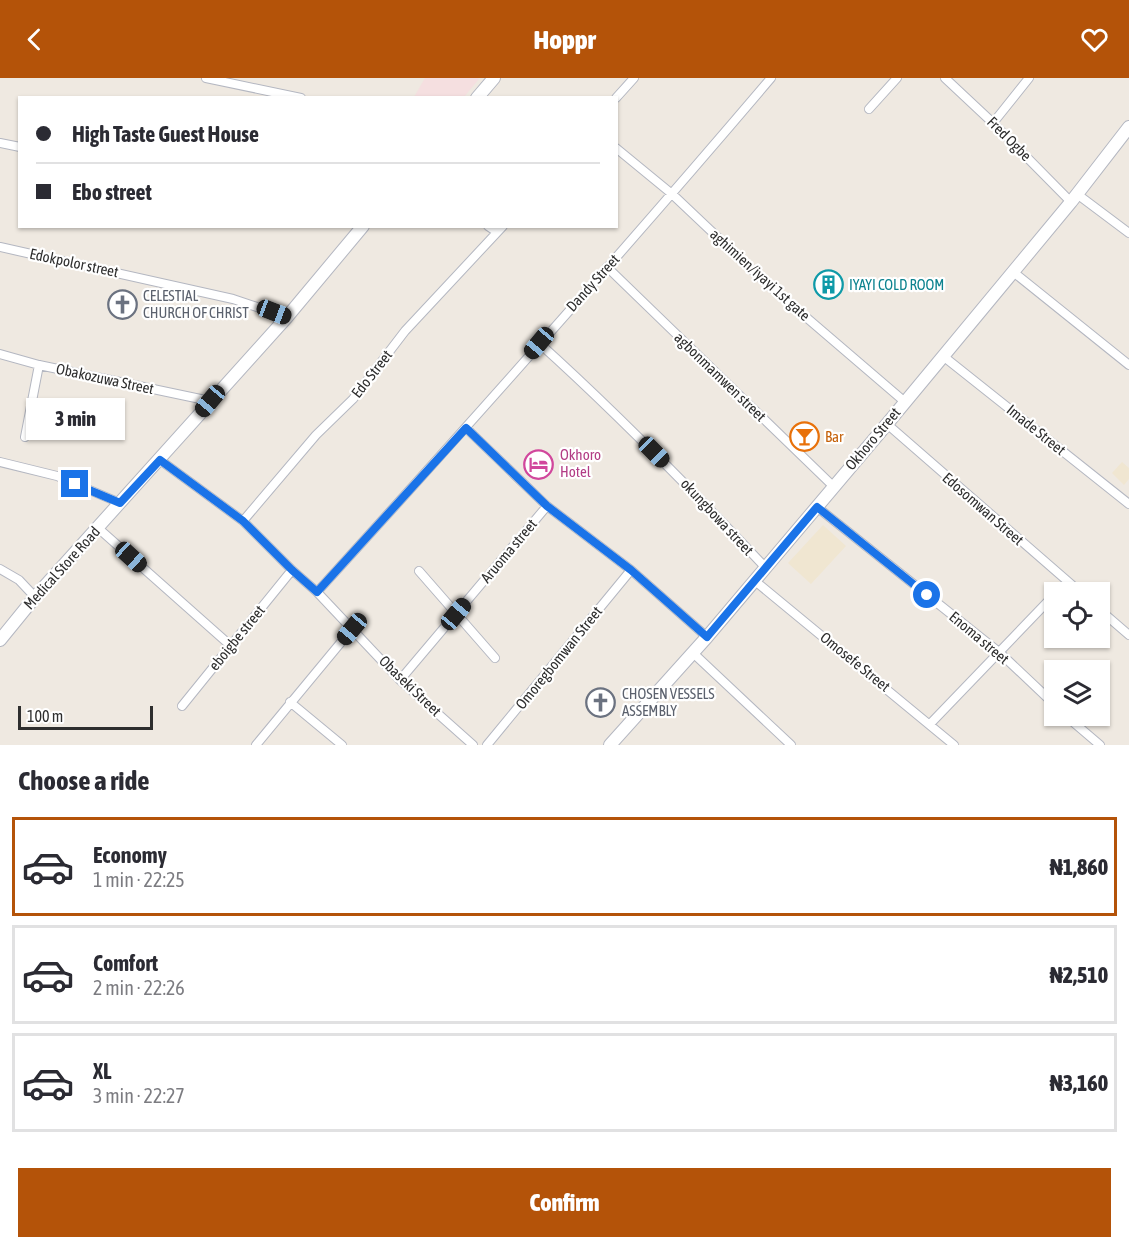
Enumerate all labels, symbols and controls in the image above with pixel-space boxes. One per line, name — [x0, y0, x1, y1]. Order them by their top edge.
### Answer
icon: back — [18, 23, 51, 56]
icon: heart — [1078, 23, 1111, 56]
text: Hoppr — [534, 24, 595, 55]
street label: Fred Ogbe — [984, 113, 1035, 164]
text: High Taste Guest House — [72, 121, 259, 147]
text: Ebo street — [72, 179, 152, 205]
street label: aghimien/iyayi 1st gate — [707, 225, 814, 324]
street label: Edokpolor street — [28, 245, 120, 280]
street label: Dandy Street — [563, 251, 623, 315]
building icon: IYAYI COLD ROOM — [812, 269, 844, 301]
place label: IYAYI COLD ROOM — [849, 276, 944, 293]
place label: CELESTIAL CHURCH OF CHRIST — [143, 287, 249, 321]
church icon: CELESTIAL CHURCH OF CHRIST — [106, 289, 138, 321]
car — [254, 297, 294, 327]
car — [521, 323, 557, 363]
street label: agbonmamwen street — [671, 329, 770, 425]
street label: Edo Street — [348, 347, 395, 401]
street label: Obakozuwa Street — [55, 360, 156, 397]
car — [192, 381, 228, 421]
callout: 3 min — [26, 397, 124, 439]
street label: Imade Street — [1004, 401, 1069, 458]
street label: Okhoro Street — [842, 404, 904, 473]
text: 3 min — [55, 407, 96, 430]
bar icon: Bar — [788, 421, 820, 453]
place label: Bar — [825, 428, 844, 445]
car — [635, 433, 673, 471]
place label: Okhoro Hotel — [560, 446, 601, 480]
hotel icon: Okhoro Hotel — [523, 448, 555, 480]
street label: Edosomwan Street — [939, 469, 1027, 548]
route end — [61, 470, 88, 497]
street label: okungbowa street — [678, 475, 757, 558]
street label: Aruoma street — [477, 515, 540, 586]
street label: Medical Store Road — [20, 523, 103, 613]
car — [112, 538, 150, 576]
route start — [913, 581, 940, 608]
map controls — [1044, 582, 1110, 726]
button: locate — [1044, 582, 1110, 648]
car — [438, 594, 474, 634]
street label: eboigbe street — [205, 602, 268, 674]
street label: Omoregbomwan Street — [512, 603, 605, 712]
street label: Enoma street — [946, 608, 1013, 667]
car — [334, 609, 370, 649]
street label: Omosefe Street — [817, 628, 894, 695]
street label: Obaseki Street — [376, 652, 445, 719]
button: layers — [1044, 660, 1110, 726]
place label: CHOSEN VESSELS ASSEMBLY — [622, 685, 715, 719]
church icon: CHOSEN VESSELS ASSEMBLY — [585, 687, 617, 719]
scale bar — [18, 703, 153, 730]
text: 100 m — [27, 707, 63, 725]
text: Choose a ride — [18, 765, 150, 796]
icon: car — [21, 840, 75, 894]
text: Economy — [93, 842, 167, 868]
text: ₦1,860 — [1050, 854, 1108, 880]
text: 1 min · 22:25 — [93, 868, 185, 891]
icon: car — [21, 948, 75, 1002]
text: Comfort — [93, 950, 158, 976]
text: ₦2,510 — [1050, 962, 1108, 988]
text: 2 min · 22:26 — [93, 976, 185, 999]
icon: car — [21, 1056, 75, 1110]
text: XL — [93, 1058, 111, 1084]
text: ₦3,160 — [1050, 1070, 1108, 1096]
text: 3 min · 22:27 — [93, 1084, 185, 1107]
button: Confirm — [18, 1168, 1111, 1237]

